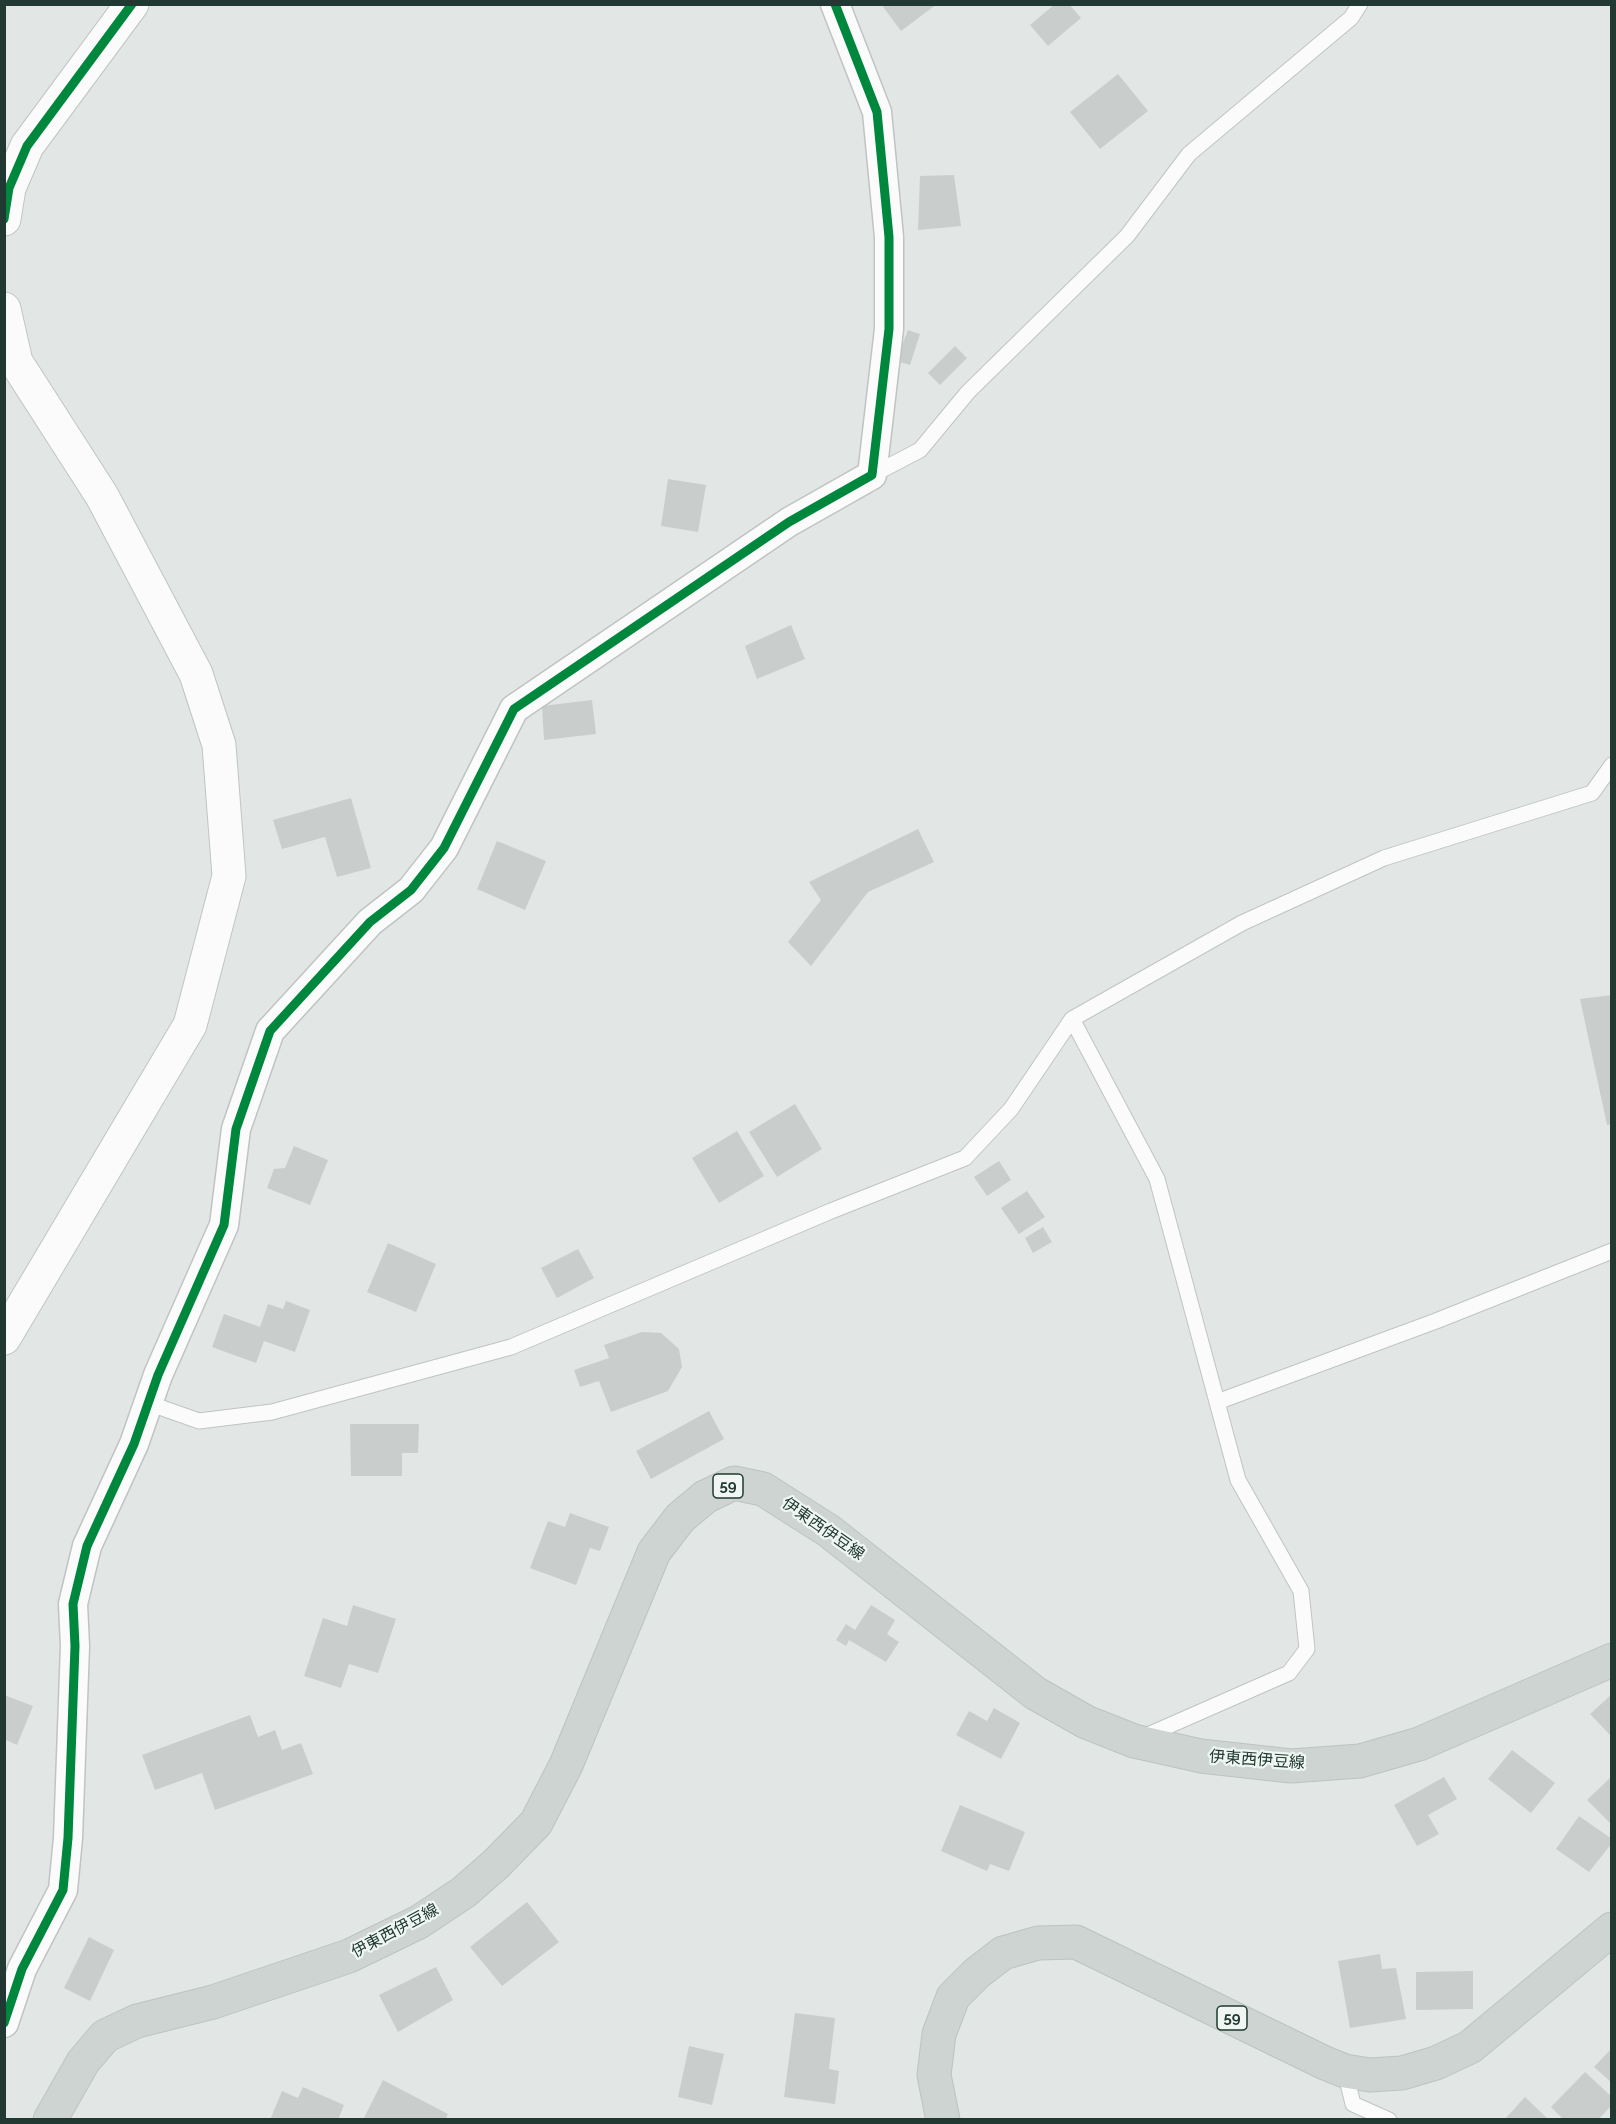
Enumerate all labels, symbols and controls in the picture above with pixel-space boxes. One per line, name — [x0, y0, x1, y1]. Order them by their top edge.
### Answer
road number: 59 — [713, 1474, 743, 1498]
street label: 伊東西伊豆線 — [778, 1494, 868, 1564]
street label: 伊東西伊豆線 — [1208, 1747, 1306, 1773]
street label: 伊東西伊豆線 — [348, 1900, 442, 1962]
road number: 59 — [1217, 2006, 1247, 2030]

